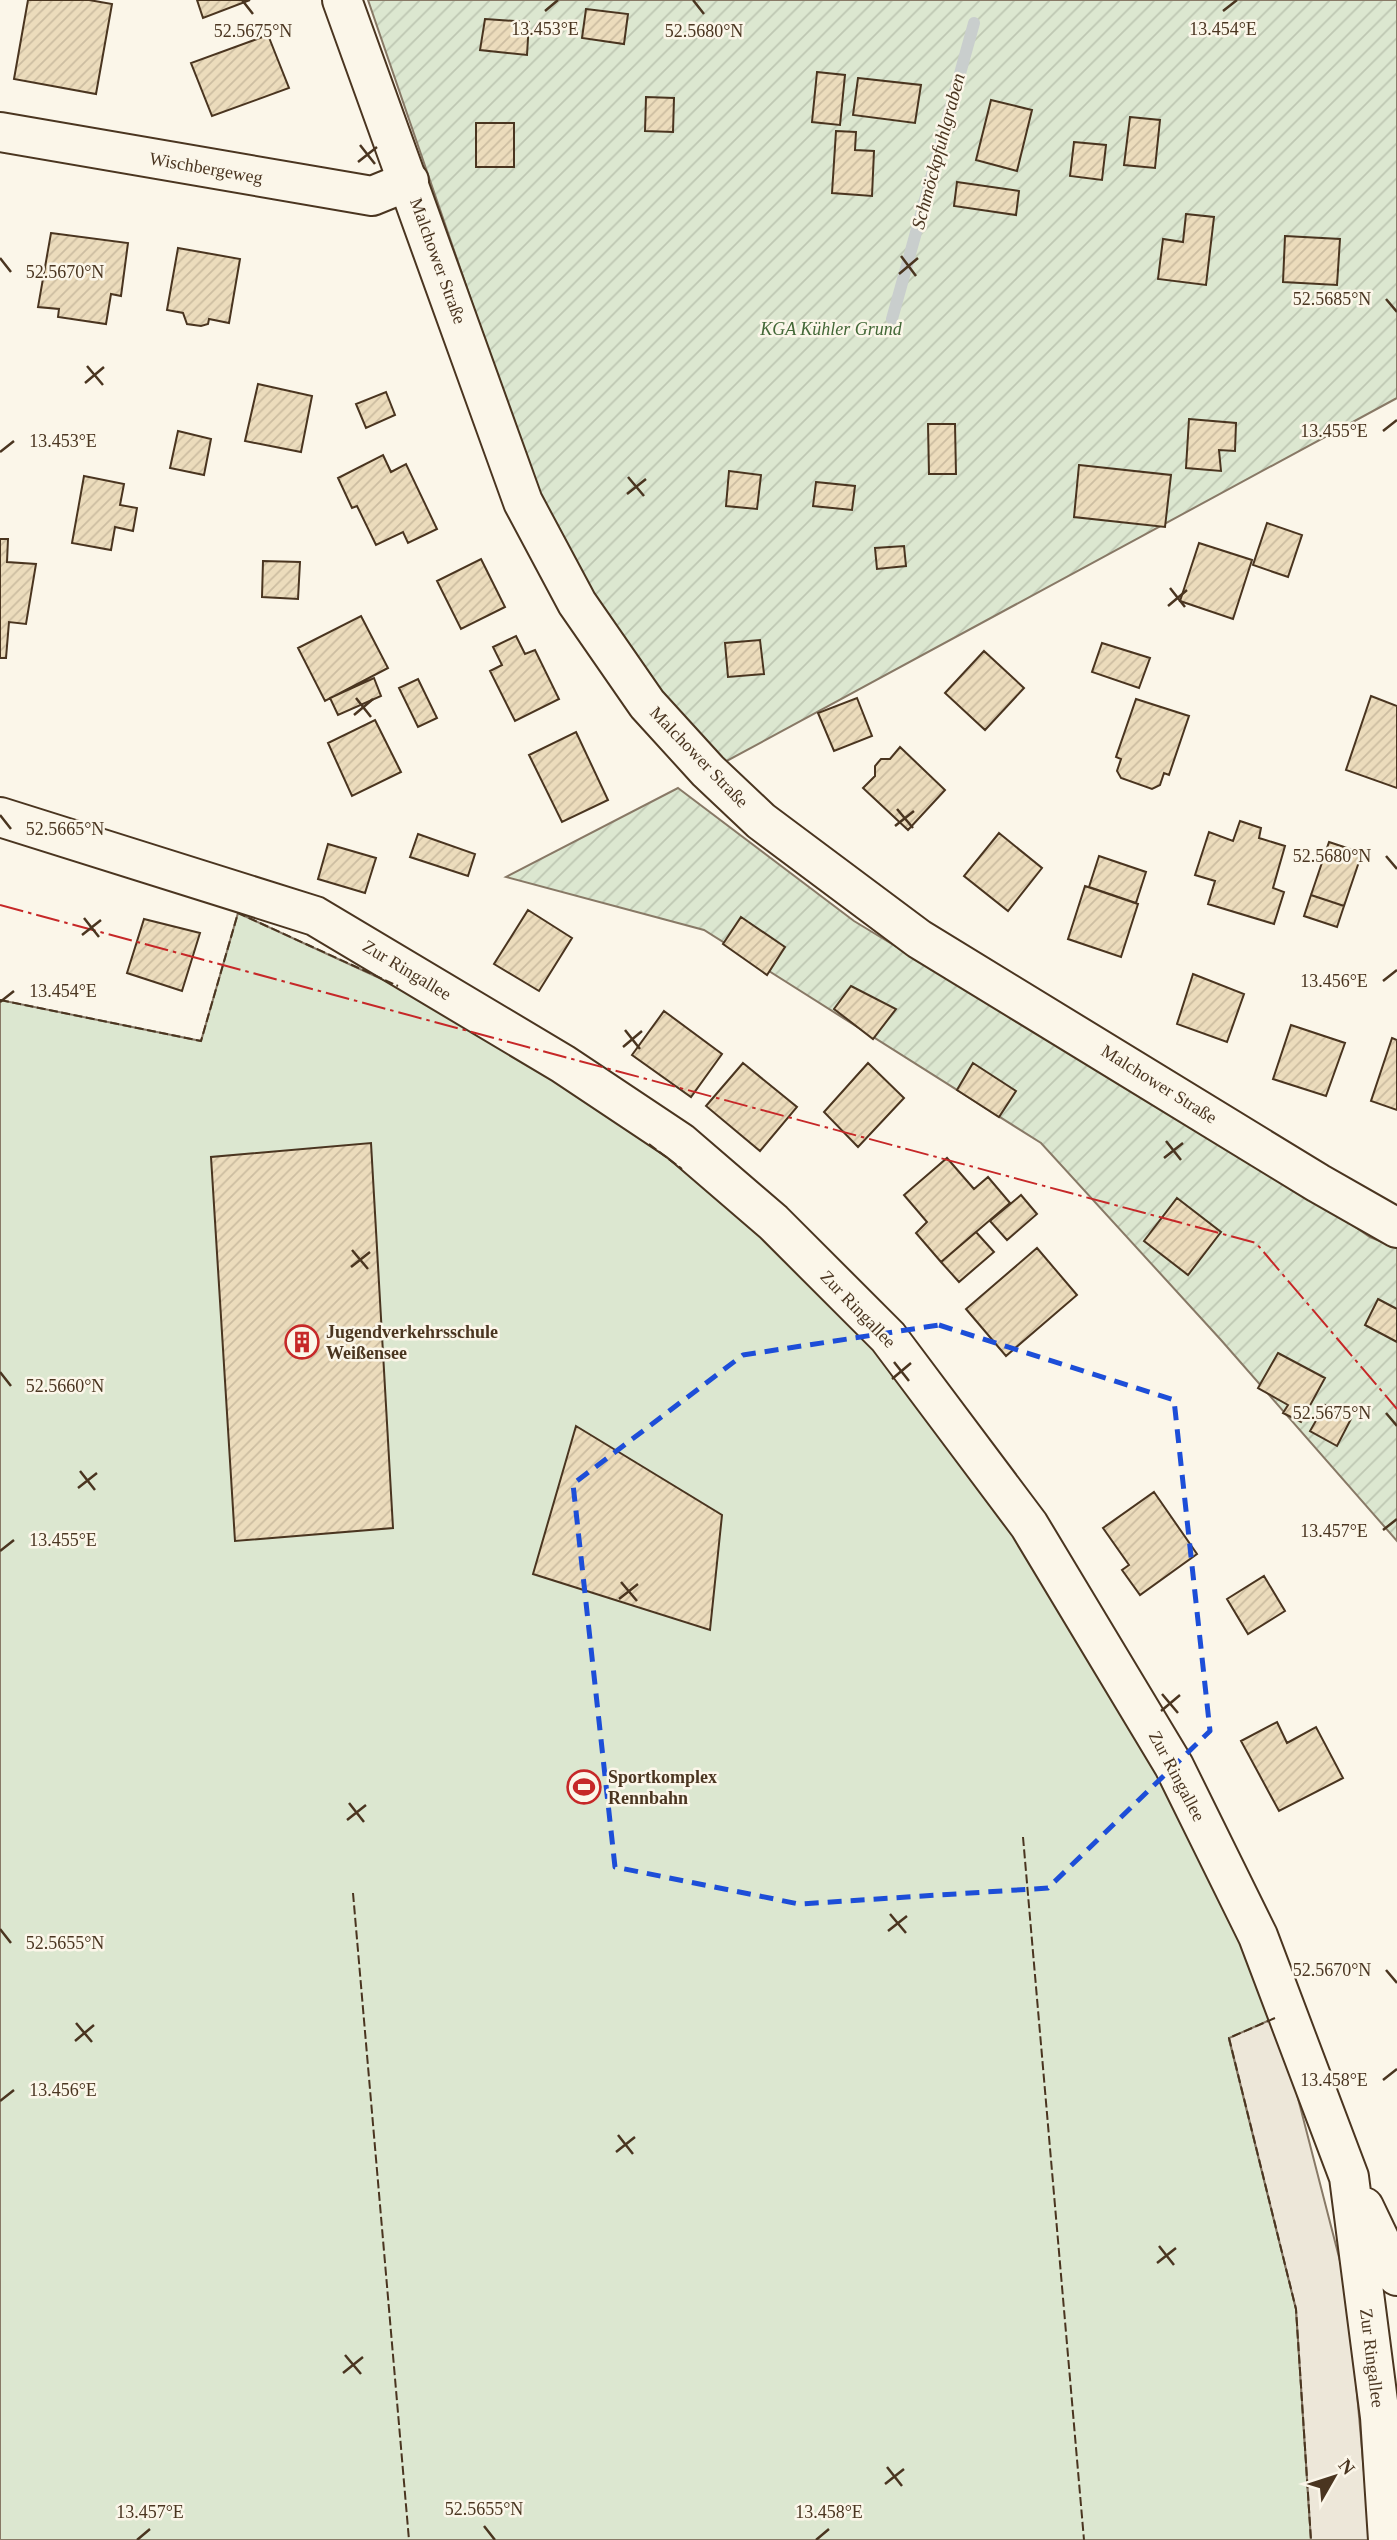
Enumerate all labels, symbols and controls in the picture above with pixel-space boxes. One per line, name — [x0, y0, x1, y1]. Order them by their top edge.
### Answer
text: 13.453°E — [511, 19, 579, 39]
text: 13.454°E — [1189, 19, 1257, 39]
text: 52.5675°N — [214, 21, 292, 41]
text: 52.5680°N — [665, 21, 743, 41]
water label: Schmöckpfuhlgraben — [907, 71, 969, 231]
street label: Wischbergeweg — [148, 148, 264, 188]
street label: Malchower Straße — [406, 195, 470, 327]
text: 52.5670°N — [26, 262, 104, 282]
text: 52.5685°N — [1293, 289, 1371, 309]
park label: KGA Kühler Grund — [759, 319, 903, 339]
text: 13.455°E — [1300, 421, 1368, 441]
text: 13.453°E — [29, 431, 97, 451]
street label: Malchower Straße — [646, 702, 752, 812]
text: 52.5665°N — [26, 819, 104, 839]
text: 52.5680°N — [1293, 846, 1371, 866]
street label: Zur Ringallee — [359, 936, 455, 1004]
text: 13.456°E — [1300, 971, 1368, 991]
text: 13.454°E — [29, 981, 97, 1001]
street label: Malchower Straße — [1098, 1040, 1220, 1128]
street label: Zur Ringallee — [816, 1266, 900, 1352]
place label: Jugendverkehrsschule Weißensee — [326, 1322, 498, 1363]
building icon: Jugendverkehrsschule Weißensee — [283, 1323, 321, 1361]
text: 52.5660°N — [26, 1376, 104, 1396]
text: 52.5675°N — [1293, 1403, 1371, 1423]
text: 13.457°E — [1300, 1521, 1368, 1541]
text: 13.455°E — [29, 1530, 97, 1550]
street label: Zur Ringallee — [1145, 1727, 1209, 1825]
place label: Sportkomplex Rennbahn — [608, 1767, 717, 1808]
sports icon: Sportkomplex Rennbahn — [565, 1768, 603, 1806]
text: 52.5655°N — [26, 1933, 104, 1953]
text: 52.5670°N — [1293, 1960, 1371, 1980]
text: 13.458°E — [1300, 2070, 1368, 2090]
text: 13.456°E — [29, 2080, 97, 2100]
street label: Zur Ringallee — [1356, 2307, 1388, 2409]
north arrow — [1299, 2442, 1369, 2512]
text: N — [1334, 2455, 1359, 2479]
text: 52.5655°N — [445, 2499, 523, 2519]
text: 13.457°E — [116, 2502, 184, 2522]
text: 13.458°E — [795, 2502, 863, 2522]

